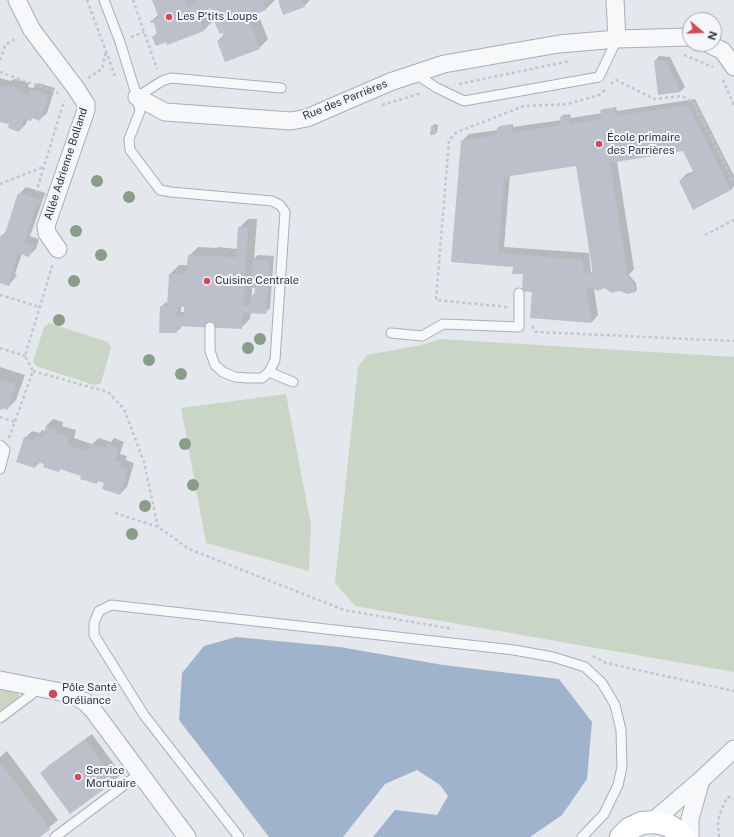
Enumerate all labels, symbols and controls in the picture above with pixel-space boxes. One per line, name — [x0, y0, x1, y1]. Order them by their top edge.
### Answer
place label: Les P'tits Loups — [177, 10, 258, 24]
marker: Les P'tits Loups — [164, 12, 174, 22]
north arrow — [682, 12, 722, 52]
text: N — [705, 30, 719, 42]
street label: Rue des Parrières — [301, 77, 389, 123]
street label: Allée Adrienne Bolland — [42, 106, 90, 222]
place label: École primaire des Parrières — [607, 131, 680, 157]
marker: École primaire des Parrières — [594, 139, 604, 149]
place label: Cuisine Centrale — [215, 274, 299, 288]
marker: Cuisine Centrale — [202, 276, 212, 286]
place label: Pôle Santé Oréliance — [62, 681, 117, 707]
marker: Pôle Santé Oréliance — [47, 688, 59, 700]
place label: Service Mortuaire — [86, 764, 136, 790]
marker: Service Mortuaire — [73, 772, 83, 782]

